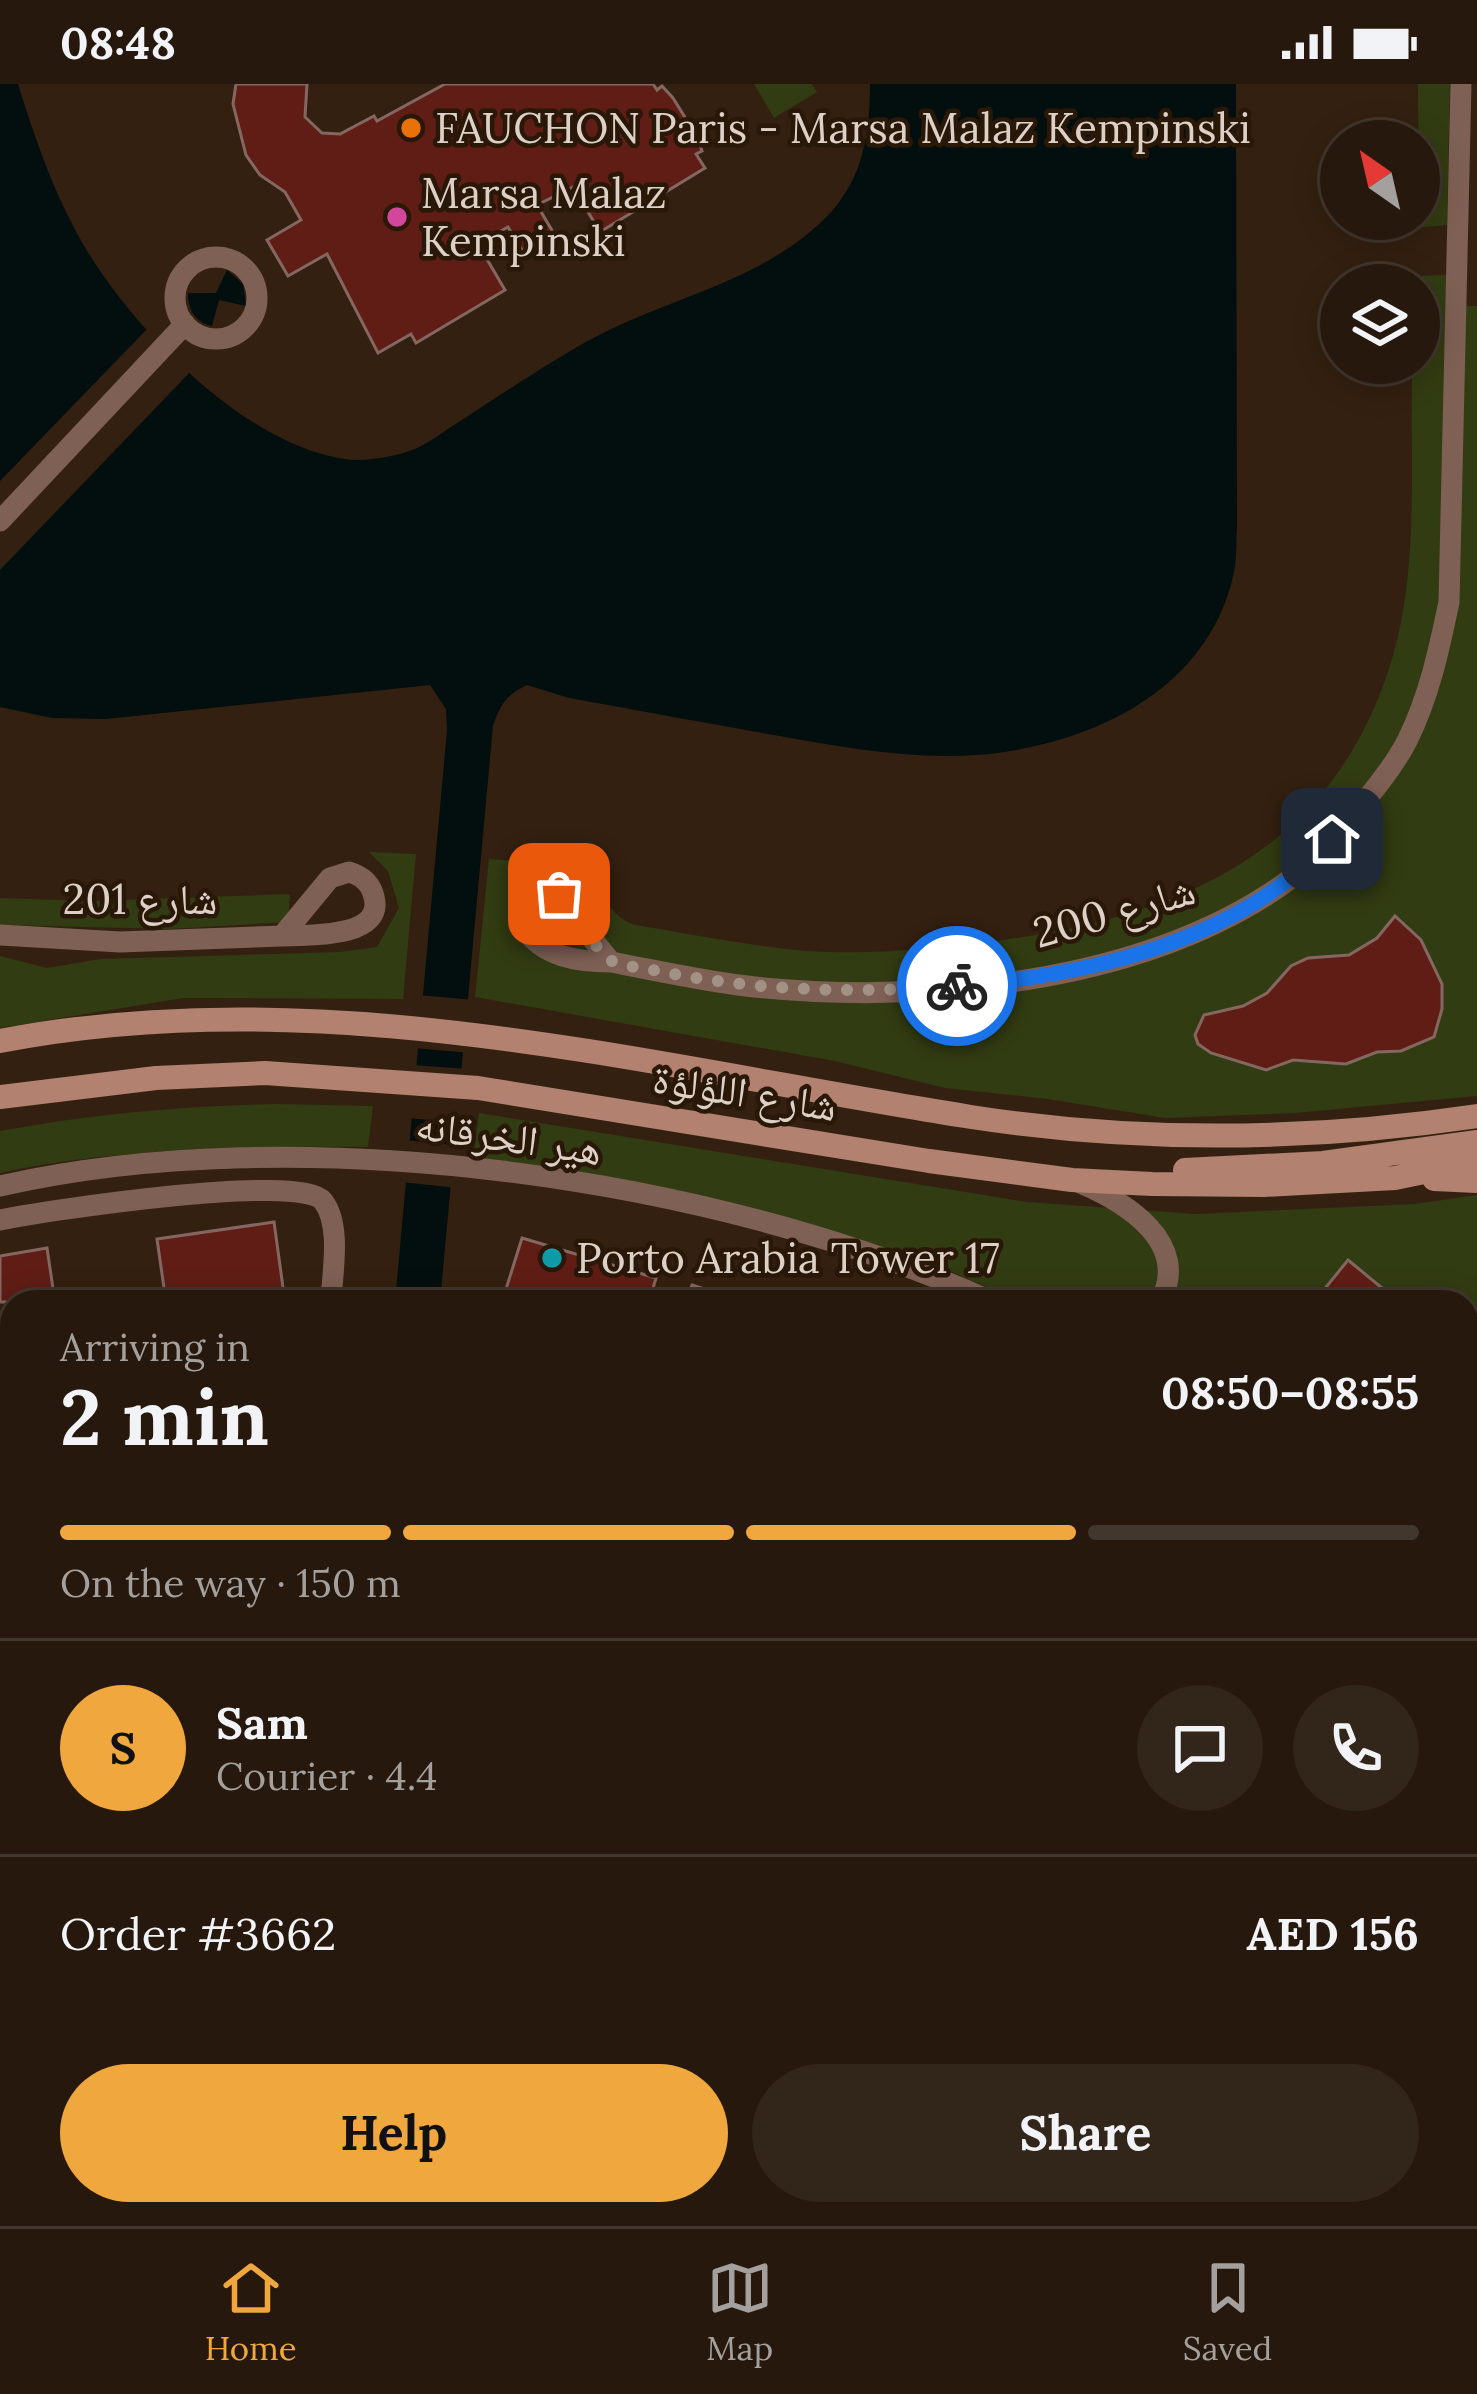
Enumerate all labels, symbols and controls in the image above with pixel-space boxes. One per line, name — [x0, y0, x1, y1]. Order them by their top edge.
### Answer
text: 08:48 — [60, 14, 176, 71]
place label: FAUCHON Paris - Marsa Malaz Kempinski — [435, 101, 1251, 155]
marker: FAUCHON Paris - Marsa Malaz Kempinski — [398, 115, 424, 141]
north arrow — [1320, 120, 1440, 240]
map controls — [1320, 120, 1440, 384]
place label: Marsa Malaz Kempinski — [421, 166, 666, 268]
marker: Marsa Malaz Kempinski — [384, 204, 410, 230]
button: layers — [1320, 264, 1440, 384]
pin — [1281, 788, 1383, 890]
icon: home — [1299, 806, 1365, 872]
pin — [508, 843, 610, 945]
icon: bag — [526, 861, 592, 927]
street label: شارع 200 — [1027, 862, 1201, 960]
street label: شارع 201 — [63, 872, 217, 926]
courier — [897, 926, 1017, 1046]
icon: bike — [924, 953, 990, 1019]
street label: شارع اللؤلؤة — [649, 1051, 841, 1133]
street label: هير الخرقانه — [413, 1097, 605, 1177]
place label: Porto Arabia Tower 17 — [576, 1231, 1000, 1285]
marker: Porto Arabia Tower 17 — [539, 1245, 565, 1271]
text: Arriving in — [60, 1322, 250, 1372]
text: 08:50–08:55 — [1161, 1364, 1419, 1421]
text: 2 min — [60, 1367, 269, 1466]
text: On the way · 150 m — [60, 1558, 401, 1608]
button: chat — [1137, 1685, 1263, 1811]
button: phone — [1293, 1685, 1419, 1811]
text: Sam — [216, 1694, 308, 1751]
text: S — [110, 1719, 136, 1776]
text: Courier · 4.4 — [216, 1751, 437, 1801]
text: Order #3662 — [60, 1905, 336, 1962]
text: AED 156 — [1246, 1905, 1419, 1962]
button: Help — [60, 2064, 728, 2202]
button: Share — [752, 2064, 1419, 2202]
tab: Home — [205, 2255, 297, 2369]
tab: Map — [706, 2255, 773, 2369]
tab: Saved — [1183, 2255, 1272, 2369]

